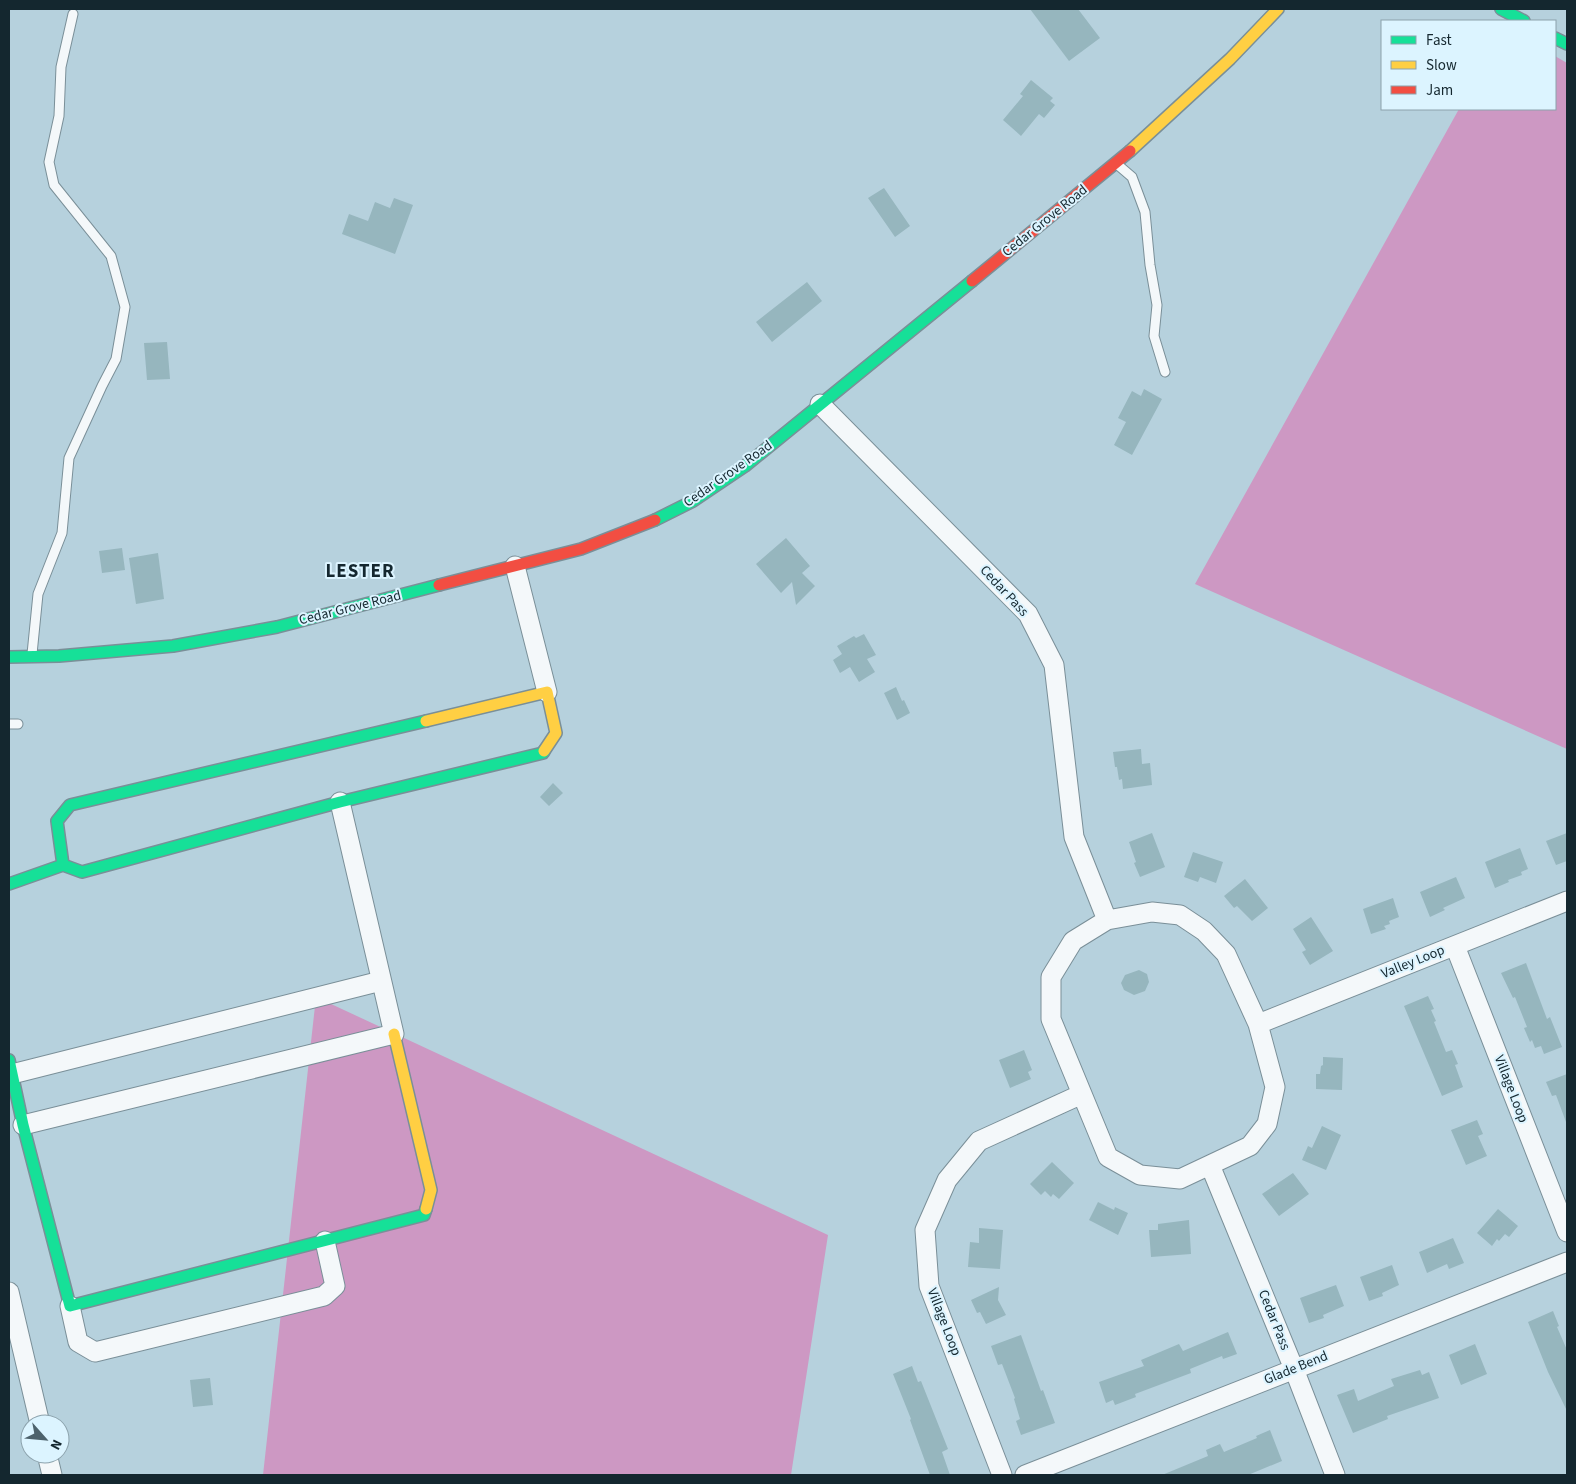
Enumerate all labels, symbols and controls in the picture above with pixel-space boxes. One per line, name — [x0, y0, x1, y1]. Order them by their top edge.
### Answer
legend — [1381, 20, 1556, 110]
text: Fast — [1426, 30, 1452, 51]
text: Slow — [1426, 55, 1457, 76]
text: Jam — [1426, 80, 1453, 101]
street label: Cedar Grove Road — [998, 180, 1092, 262]
street label: Cedar Grove Road — [679, 436, 777, 512]
district label: LESTER — [325, 558, 395, 585]
street label: Cedar Pass — [975, 561, 1033, 621]
street label: Cedar Grove Road — [297, 586, 403, 630]
street label: Valley Loop — [1378, 940, 1448, 984]
street label: Village Loop — [1489, 1052, 1533, 1126]
street label: Village Loop — [922, 1285, 966, 1359]
street label: Cedar Pass — [1253, 1287, 1295, 1353]
street label: Glade Bend — [1261, 1346, 1331, 1390]
north arrow — [20, 1414, 70, 1464]
text: N — [45, 1436, 67, 1453]

